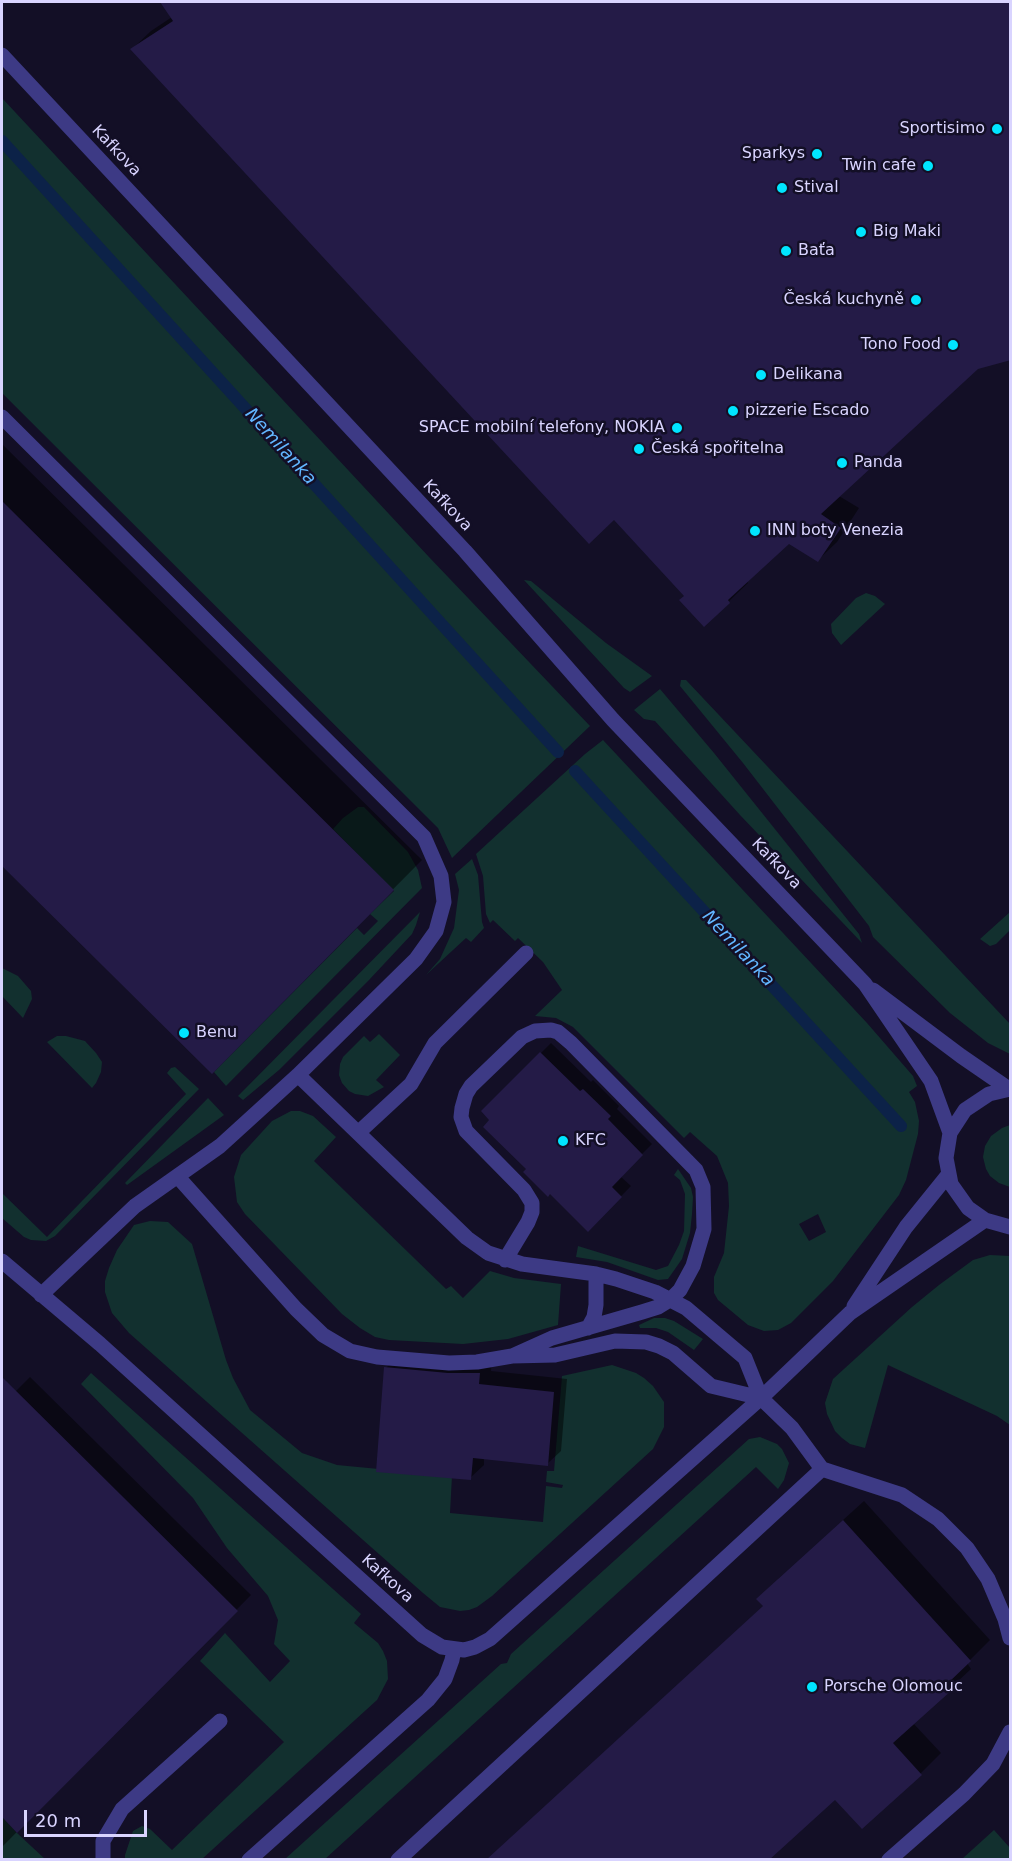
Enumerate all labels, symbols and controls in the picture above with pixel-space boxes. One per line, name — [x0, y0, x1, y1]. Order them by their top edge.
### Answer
place label: Sportisimo — [899, 119, 985, 139]
street label: Kafkova — [87, 121, 145, 181]
marker: Sportisimo — [990, 122, 1004, 136]
place label: Sparkys — [742, 144, 805, 164]
marker: Sparkys — [810, 147, 824, 161]
place label: Twin cafe — [842, 156, 916, 176]
marker: Twin cafe — [921, 159, 935, 173]
place label: Stival — [794, 178, 839, 198]
marker: Stival — [775, 181, 789, 195]
place label: Big Maki — [873, 222, 941, 242]
marker: Big Maki — [854, 225, 868, 239]
place label: Baťa — [798, 241, 835, 261]
marker: Baťa — [779, 244, 793, 258]
place label: Česká kuchyně — [783, 290, 904, 310]
marker: Česká kuchyně — [909, 293, 923, 307]
place label: Tono Food — [861, 335, 941, 355]
marker: Tono Food — [946, 338, 960, 352]
place label: Delikana — [773, 365, 843, 385]
marker: Delikana — [754, 368, 768, 382]
place label: pizzerie Escado — [745, 401, 869, 421]
water label: Nemilanka — [240, 404, 320, 490]
marker: pizzerie Escado — [726, 404, 740, 418]
place label: SPACE mobilní telefony, NOKIA — [419, 418, 665, 438]
marker: SPACE mobilní telefony, NOKIA — [670, 421, 684, 435]
place label: Česká spořitelna — [651, 439, 784, 459]
marker: Česká spořitelna — [632, 442, 646, 456]
place label: Panda — [854, 453, 903, 473]
marker: Panda — [835, 456, 849, 470]
street label: Kafkova — [418, 476, 476, 536]
place label: INN boty Venezia — [767, 521, 904, 541]
marker: INN boty Venezia — [748, 524, 762, 538]
street label: Kafkova — [747, 835, 805, 893]
water label: Nemilanka — [697, 907, 779, 991]
place label: Benu — [196, 1023, 237, 1043]
marker: Benu — [177, 1026, 191, 1040]
place label: KFC — [575, 1131, 606, 1151]
marker: KFC — [556, 1134, 570, 1148]
street label: Kafkova — [357, 1551, 417, 1607]
place label: Porsche Olomouc — [824, 1677, 963, 1697]
marker: Porsche Olomouc — [805, 1680, 819, 1694]
scale bar — [27, 1798, 150, 1836]
text: 20 m — [35, 1810, 81, 1831]

